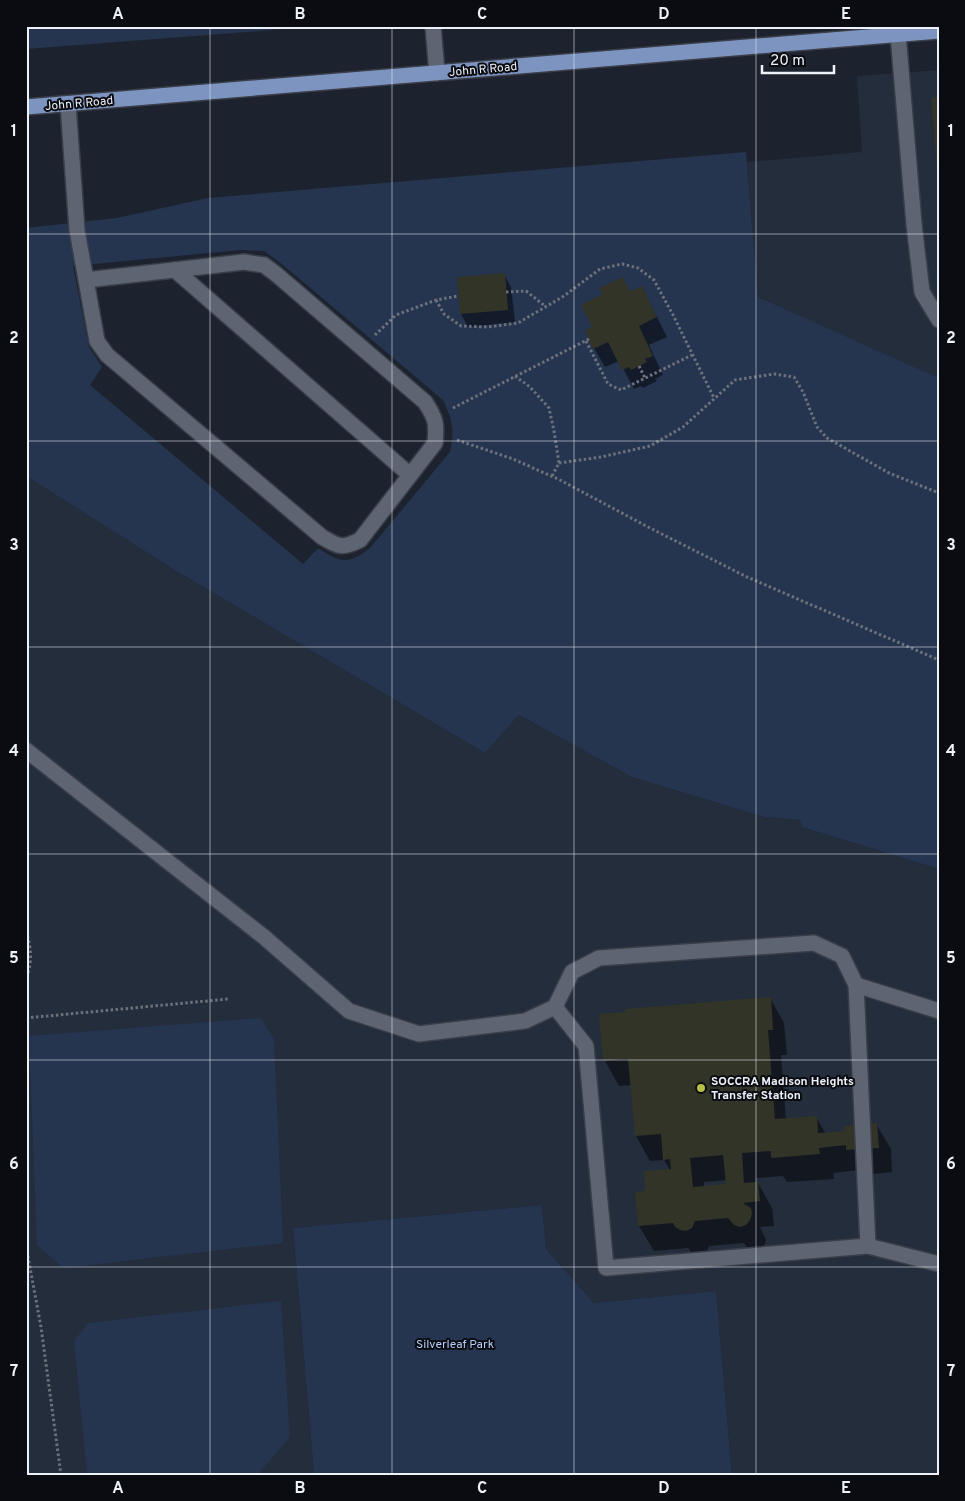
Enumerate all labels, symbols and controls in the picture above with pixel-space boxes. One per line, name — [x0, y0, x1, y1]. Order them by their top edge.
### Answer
text: A — [112, 5, 124, 25]
text: B — [294, 5, 306, 25]
text: C — [477, 5, 487, 25]
text: D — [658, 5, 670, 25]
text: E — [841, 5, 851, 25]
scale bar — [762, 42, 835, 74]
text: 20 m — [770, 52, 805, 71]
street label: John R Road — [448, 59, 518, 81]
street label: John R Road — [44, 93, 114, 115]
text: 1 — [11, 122, 17, 142]
text: 1 — [948, 122, 954, 142]
text: 2 — [9, 329, 19, 349]
text: 2 — [946, 329, 956, 349]
text: 3 — [9, 536, 19, 556]
text: 3 — [946, 536, 956, 556]
text: 4 — [9, 742, 19, 762]
text: 4 — [946, 742, 956, 762]
text: 5 — [9, 949, 19, 969]
text: 5 — [946, 949, 956, 969]
place label: SOCCRA Madison Heights Transfer Station — [711, 1074, 854, 1104]
marker: SOCCRA Madison Heights Transfer Station — [695, 1082, 707, 1094]
text: 6 — [9, 1155, 19, 1175]
text: 6 — [946, 1155, 956, 1175]
park label: Silverleaf Park — [416, 1337, 494, 1353]
text: 7 — [10, 1362, 18, 1382]
text: 7 — [947, 1362, 955, 1382]
text: A — [112, 1479, 124, 1499]
text: B — [294, 1479, 306, 1499]
text: C — [477, 1479, 487, 1499]
text: D — [658, 1479, 670, 1499]
text: E — [841, 1479, 851, 1499]

